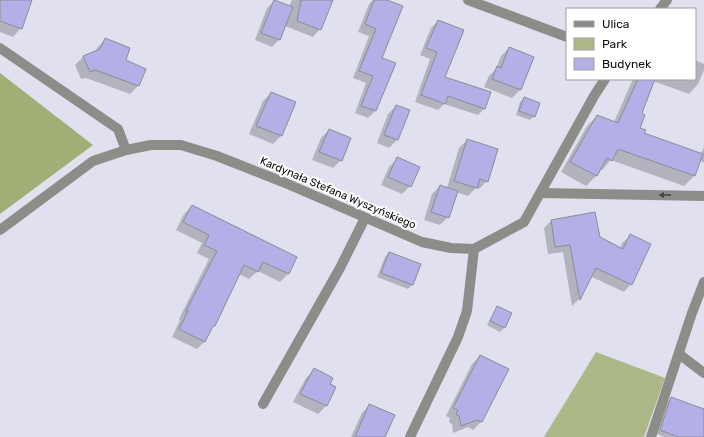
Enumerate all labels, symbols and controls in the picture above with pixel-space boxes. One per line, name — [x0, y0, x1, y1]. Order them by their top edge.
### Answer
legend — [566, 8, 696, 80]
text: Ulica — [602, 17, 629, 31]
text: Park — [602, 37, 628, 51]
text: Budynek — [602, 57, 652, 71]
street label: Kardynała Stefana Wyszyńskiego — [258, 154, 418, 232]
one-way arrow — [658, 192, 671, 198]

